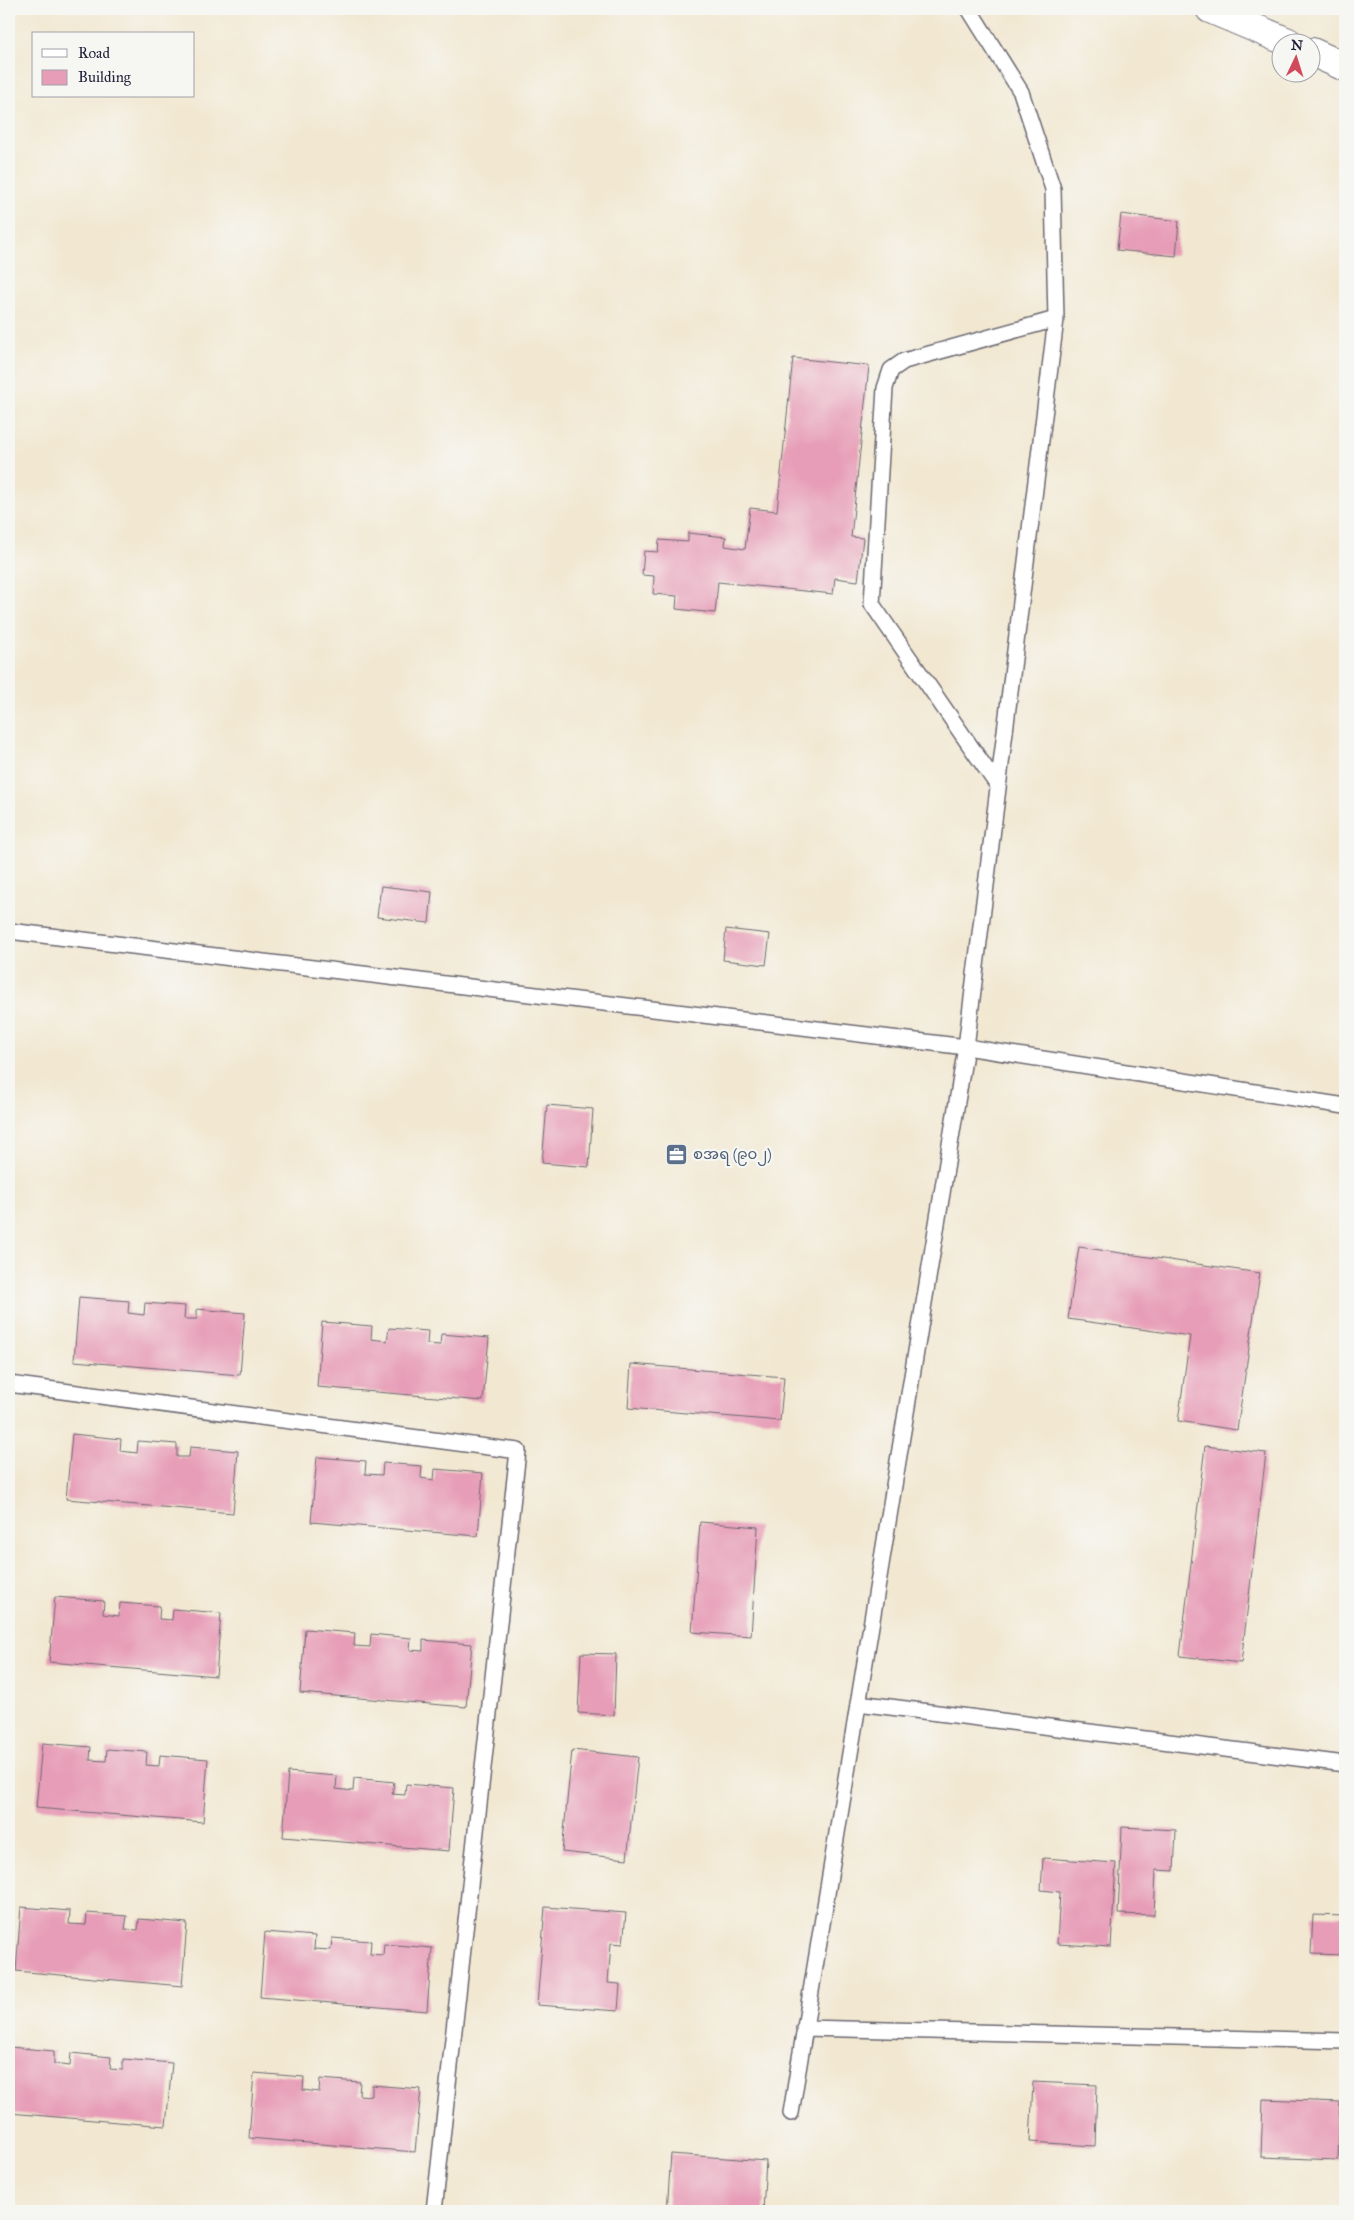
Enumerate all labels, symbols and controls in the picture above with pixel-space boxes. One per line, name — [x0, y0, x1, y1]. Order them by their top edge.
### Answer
legend — [32, 32, 195, 98]
north arrow — [1272, 32, 1322, 82]
text: N — [1290, 37, 1304, 54]
text: Road — [78, 44, 110, 62]
text: Building — [78, 68, 132, 86]
office icon: စအရ (၉၀၂) — [665, 1142, 689, 1166]
place label: စအရ (၉၀၂) — [693, 1145, 772, 1166]

